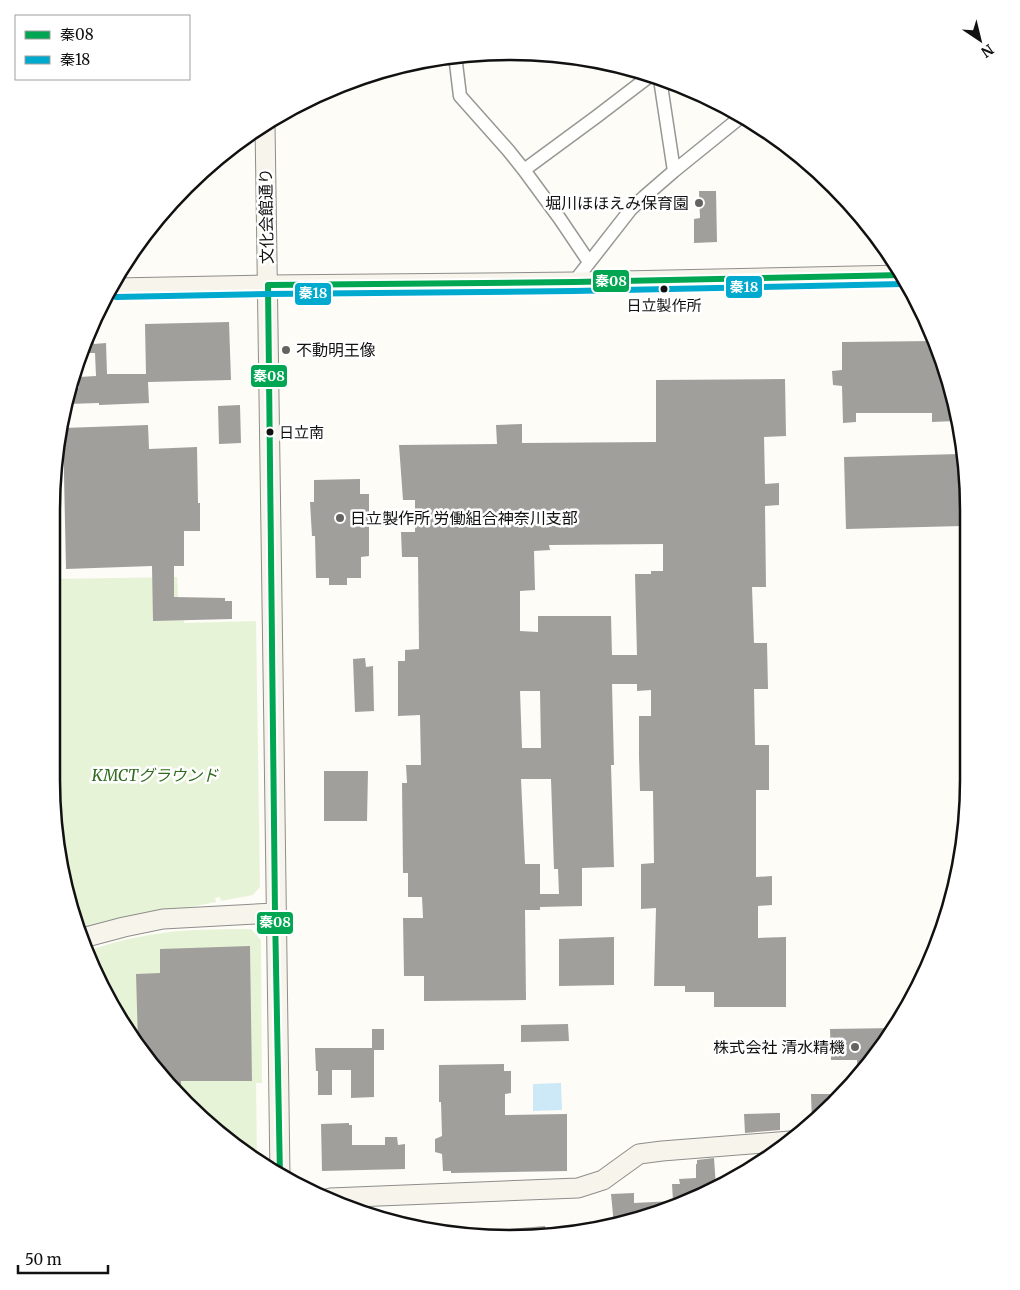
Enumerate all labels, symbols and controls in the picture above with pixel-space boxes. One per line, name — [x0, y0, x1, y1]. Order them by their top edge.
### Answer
legend — [15, 15, 190, 80]
north arrow — [955, 15, 1005, 65]
text: 秦08 — [60, 25, 94, 44]
text: N — [978, 40, 997, 61]
text: 秦18 — [60, 50, 90, 69]
street label: 文化会館通り — [255, 168, 277, 264]
place label: 堀川ほほえみ保育園 — [545, 193, 689, 213]
marker: 堀川ほほえみ保育園 — [693, 197, 705, 209]
line badge: 秦08 — [592, 269, 630, 293]
text: 秦08 — [595, 272, 627, 290]
line badge: 秦18 — [725, 275, 763, 299]
text: 秦18 — [730, 278, 759, 296]
line badge: 秦18 — [294, 282, 332, 306]
text: 秦18 — [299, 284, 328, 302]
marker: 日立製作所 — [659, 284, 669, 294]
place label: 日立製作所 — [626, 296, 702, 315]
place label: 不動明王像 — [296, 340, 376, 360]
marker: 不動明王像 — [280, 344, 292, 356]
line badge: 秦08 — [250, 364, 288, 388]
text: 秦08 — [253, 367, 285, 385]
place label: 日立南 — [279, 423, 324, 442]
marker: 日立南 — [265, 427, 275, 437]
place label: 日立製作所 労働組合神奈川支部 — [350, 508, 578, 528]
marker: 日立製作所 労働組合神奈川支部 — [334, 512, 346, 524]
park label: KMCTグラウンド — [91, 765, 219, 785]
line badge: 秦08 — [256, 911, 294, 935]
text: 秦08 — [259, 913, 291, 931]
place label: 株式会社 清水精機 — [713, 1037, 845, 1057]
marker: 株式会社 清水精機 — [849, 1041, 861, 1053]
scale bar — [18, 1242, 108, 1274]
text: 50 m — [25, 1250, 62, 1269]

